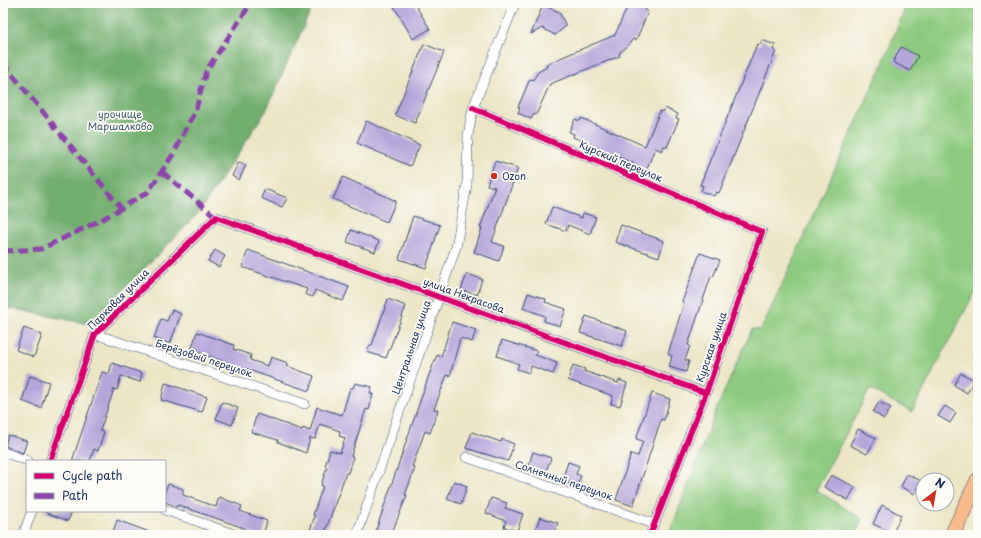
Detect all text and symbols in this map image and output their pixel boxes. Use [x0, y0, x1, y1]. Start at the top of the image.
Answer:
park label: урочище Маршалково [88, 106, 153, 133]
street label: Курский переулок [577, 136, 665, 186]
place label: Ozon [502, 168, 526, 183]
marker: Ozon [489, 171, 499, 181]
street label: Парковая улица [84, 264, 152, 333]
street label: улица Некрасова [421, 273, 508, 316]
street label: Центральная улица [387, 297, 434, 396]
street label: Курская улица [691, 309, 730, 384]
street label: Берёзовый переулок [154, 335, 255, 381]
street label: Солнечный переулок [513, 456, 615, 504]
legend [26, 460, 166, 512]
text: Cycle path [62, 466, 123, 484]
north arrow [915, 472, 955, 512]
text: N [932, 473, 949, 493]
text: Path [62, 486, 88, 504]

